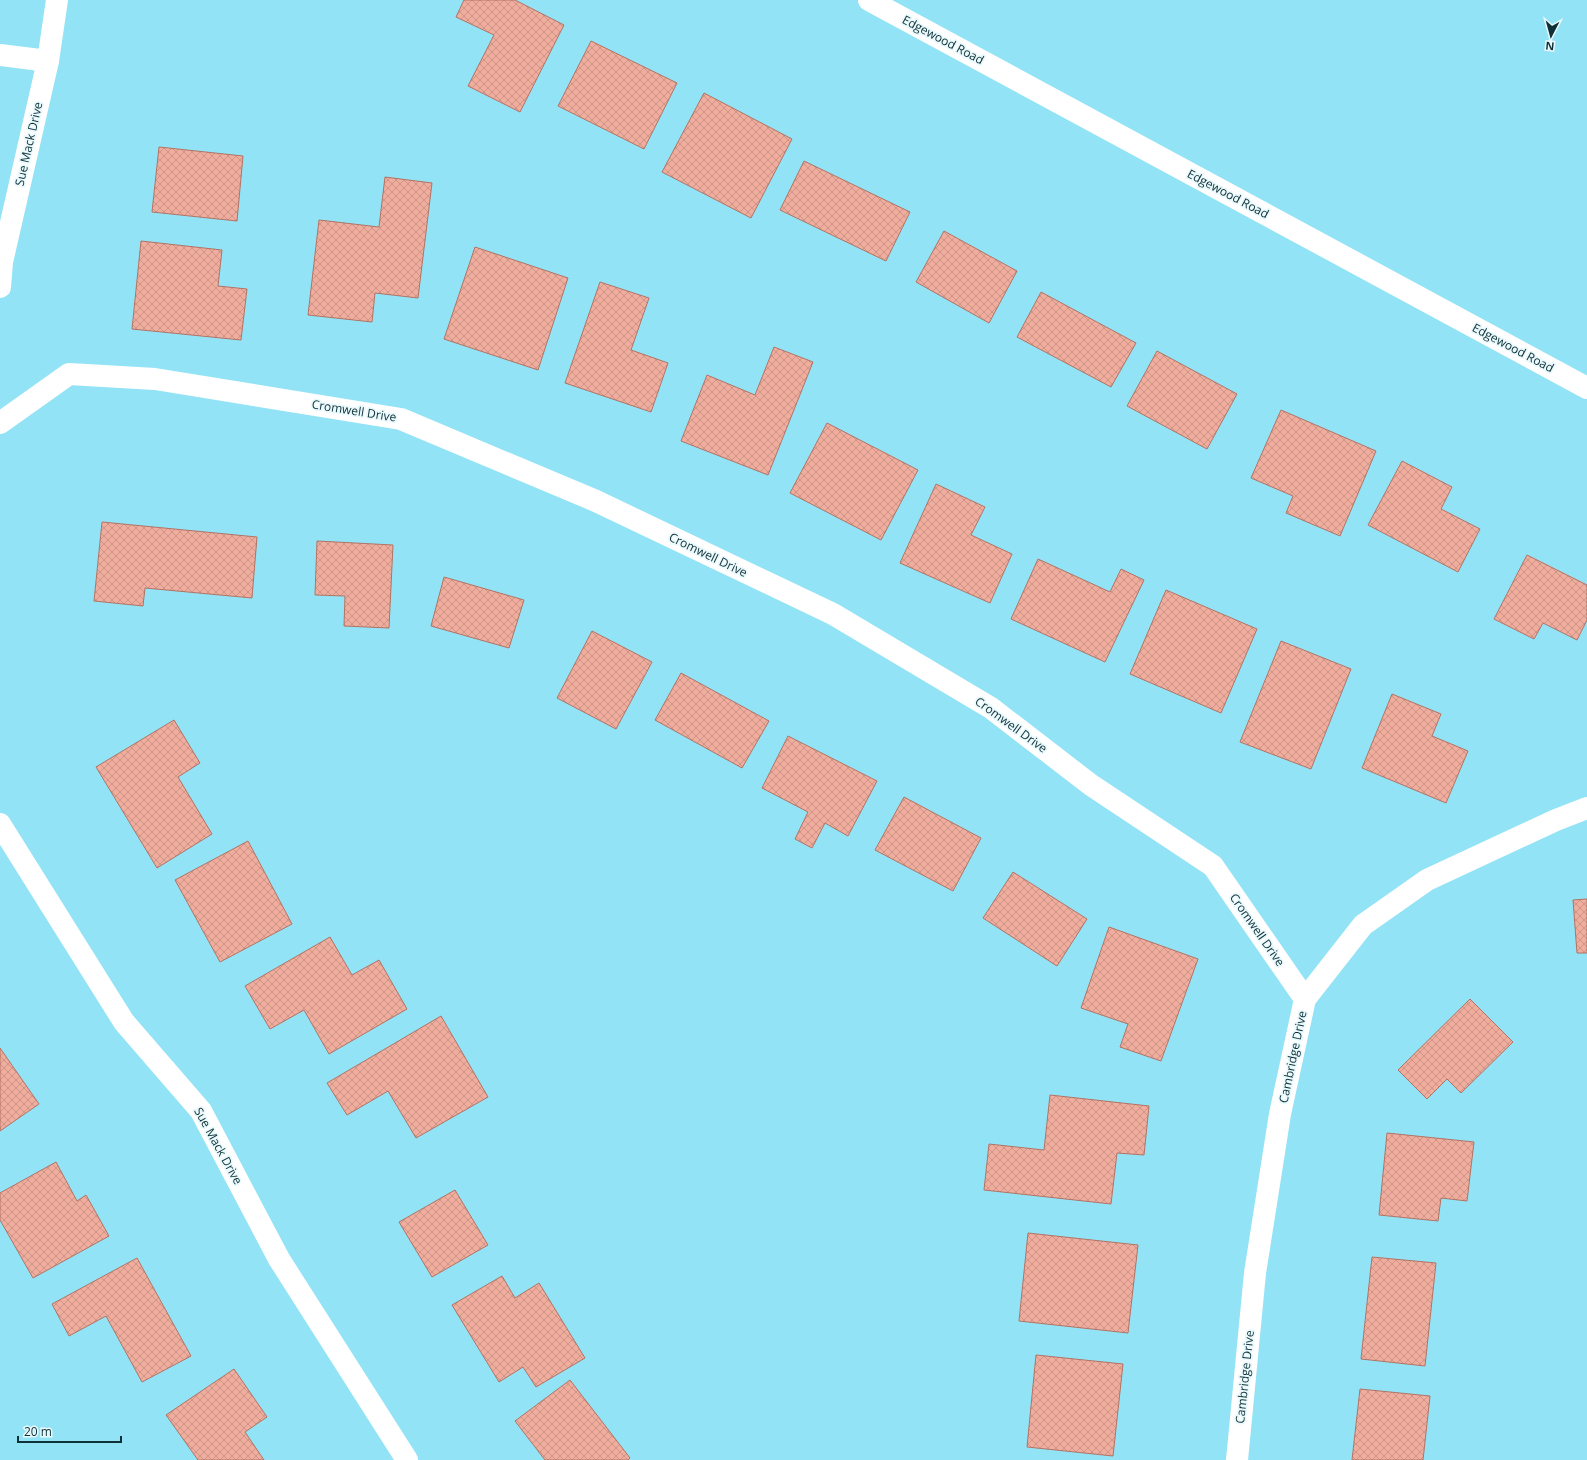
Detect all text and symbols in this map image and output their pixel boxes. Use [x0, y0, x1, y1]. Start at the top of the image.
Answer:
street label: Edgewood Road [899, 11, 987, 68]
north arrow [1531, 16, 1571, 56]
text: N [1545, 39, 1555, 54]
street label: Sue Mack Drive [11, 100, 47, 188]
street label: Edgewood Road [1184, 165, 1272, 222]
street label: Edgewood Road [1469, 319, 1557, 376]
street label: Cromwell Drive [311, 395, 398, 426]
street label: Cromwell Drive [666, 528, 751, 581]
street label: Cromwell Drive [972, 693, 1051, 757]
street label: Cromwell Drive [1226, 890, 1289, 970]
street label: Cambridge Drive [1274, 1009, 1311, 1104]
street label: Sue Mack Drive [190, 1104, 247, 1188]
street label: Cambridge Drive [1231, 1329, 1258, 1424]
scale bar [18, 1418, 121, 1444]
text: 20 m [24, 1423, 52, 1440]

